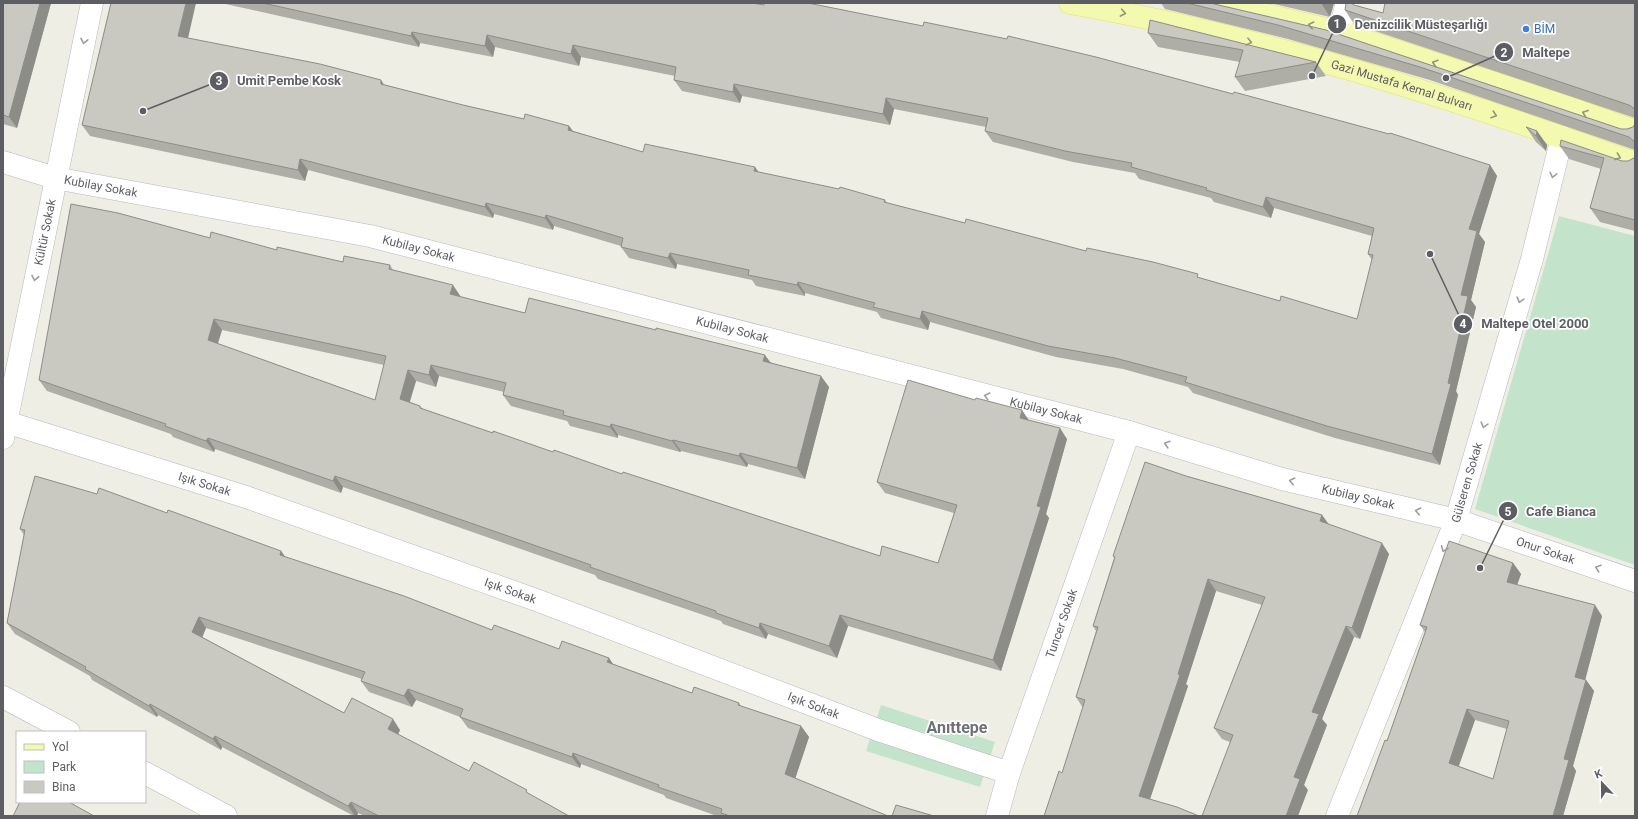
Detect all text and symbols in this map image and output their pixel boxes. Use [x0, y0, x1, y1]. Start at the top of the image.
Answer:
one-way arrow [1119, 8, 1126, 17]
callout: Denizcilik Müsteşarlığı [1327, 12, 1496, 37]
text: 1 [1334, 17, 1340, 31]
text: Denizcilik Müsteşarlığı [1354, 17, 1488, 32]
place label: BİM [1534, 21, 1555, 36]
one-way arrow [1308, 22, 1314, 30]
marker: BİM [1521, 24, 1531, 34]
one-way arrow [80, 38, 88, 44]
one-way arrow [1246, 38, 1252, 46]
callout: Maltepe [1494, 40, 1578, 65]
text: Maltepe [1522, 45, 1570, 60]
text: 2 [1501, 46, 1508, 60]
street label: Gazi Mustafa Kemal Bulvarı [1329, 57, 1474, 114]
one-way arrow [1432, 60, 1439, 68]
callout: Umit Pembe Kosk [209, 68, 349, 93]
text: Umit Pembe Kosk [237, 73, 342, 88]
text: 3 [216, 74, 223, 88]
one-way arrow [1582, 109, 1589, 118]
one-way arrow [1491, 110, 1498, 119]
one-way arrow [1614, 152, 1621, 160]
one-way arrow [1549, 171, 1558, 178]
street label: Kubilay Sokak [63, 173, 140, 200]
street label: Kültür Sokak [31, 197, 59, 267]
street label: Kubilay Sokak [381, 232, 457, 265]
one-way arrow [31, 275, 39, 281]
one-way arrow [1516, 297, 1525, 304]
callout: Maltepe Otel 2000 [1453, 311, 1597, 336]
street label: Kubilay Sokak [695, 314, 771, 346]
text: Maltepe Otel 2000 [1481, 316, 1589, 331]
text: 4 [1460, 317, 1467, 331]
one-way arrow [984, 392, 991, 400]
street label: Kubilay Sokak [1008, 395, 1085, 427]
one-way arrow [1480, 422, 1489, 429]
one-way arrow [1164, 440, 1171, 449]
street label: Gülseren Sokak [1449, 440, 1485, 524]
street label: Işık Sokak [177, 469, 233, 499]
one-way arrow [1288, 478, 1295, 486]
street label: Kubilay Sokak [1320, 482, 1397, 513]
callout: Cafe Bianca [1498, 499, 1604, 524]
text: Cafe Bianca [1526, 504, 1596, 519]
text: 5 [1505, 505, 1512, 519]
one-way arrow [1415, 508, 1421, 516]
street label: Onur Sokak [1514, 534, 1578, 567]
one-way arrow [1441, 546, 1449, 553]
one-way arrow [1595, 565, 1602, 573]
street label: Işık Sokak [483, 575, 539, 607]
street label: Tuncer Sokak [1043, 586, 1080, 660]
street label: Işık Sokak [786, 689, 842, 722]
district label: Anıttepe [927, 718, 988, 737]
legend [16, 731, 146, 803]
text: Yol [52, 740, 69, 754]
text: Park [52, 760, 77, 774]
north arrow [1582, 763, 1622, 803]
text: K [1593, 766, 1605, 782]
text: Bina [52, 780, 76, 794]

